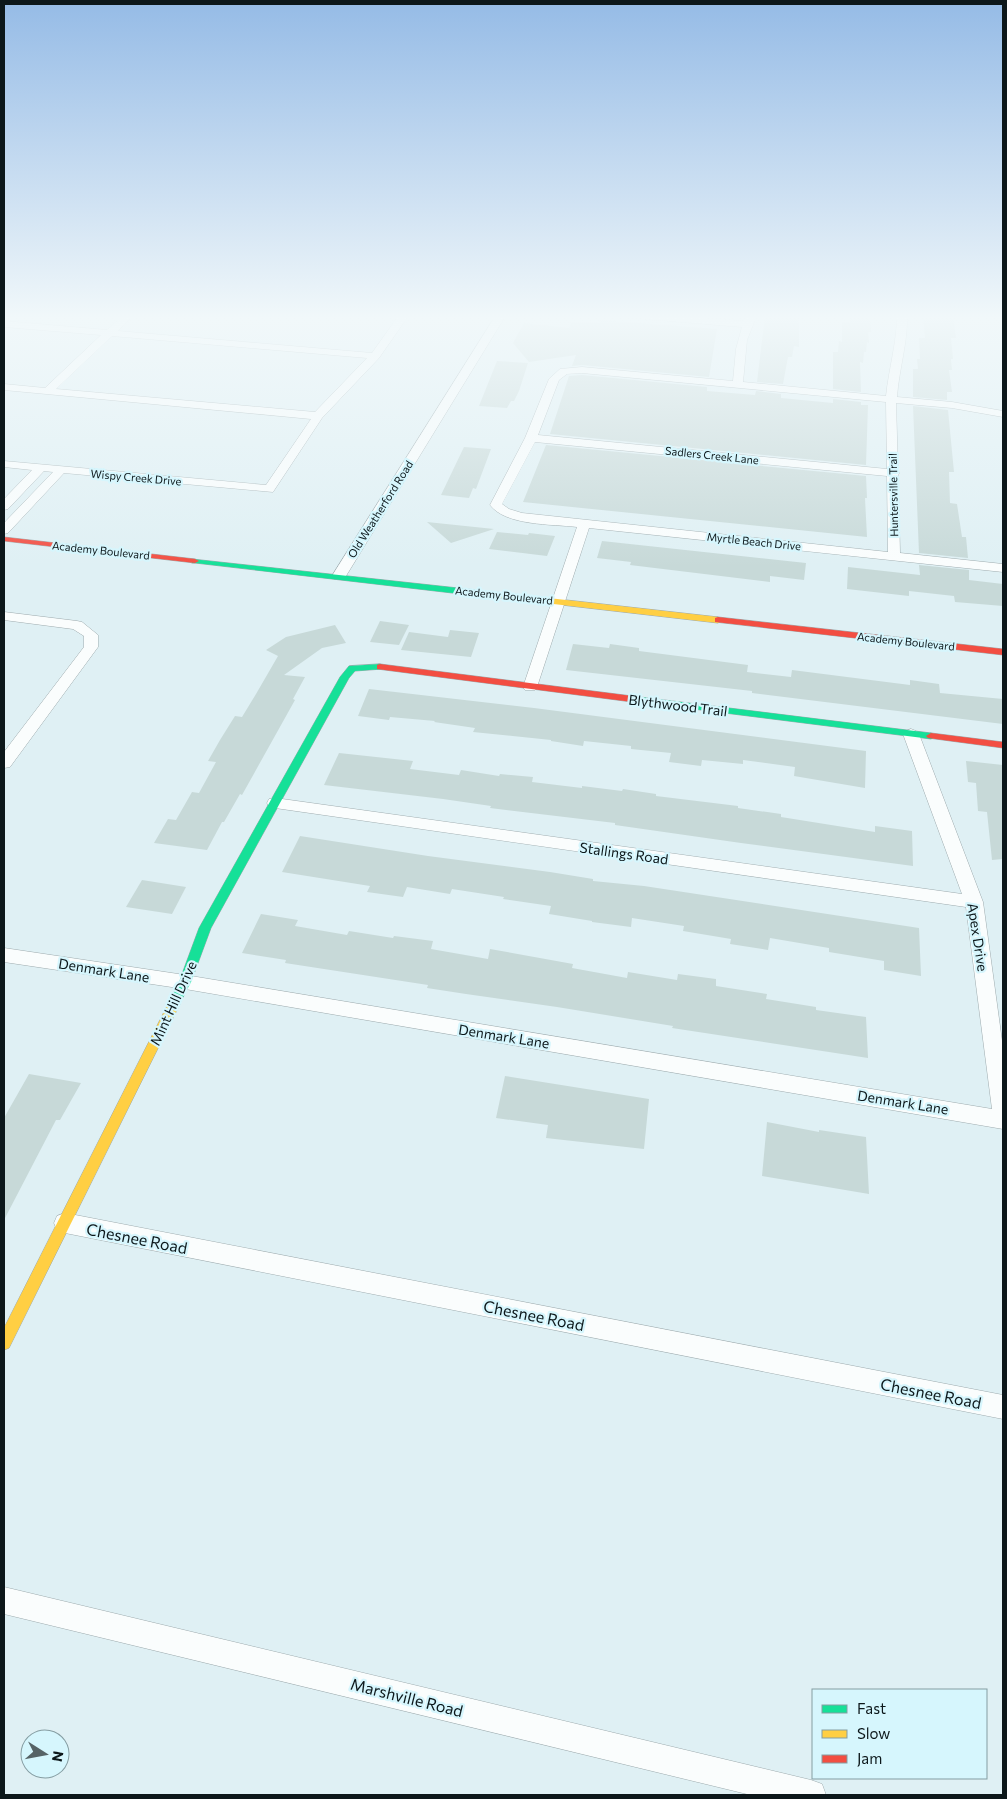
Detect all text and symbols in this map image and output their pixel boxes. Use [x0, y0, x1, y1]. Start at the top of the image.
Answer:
street label: Sadlers Creek Lane [665, 444, 760, 466]
street label: Huntersville Trail [886, 453, 900, 537]
street label: Old Weatherford Road [345, 458, 415, 560]
street label: Wispy Creek Drive [90, 467, 182, 487]
street label: Myrtle Beach Drive [706, 530, 802, 552]
street label: Academy Boulevard [52, 538, 150, 562]
street label: Academy Boulevard [455, 583, 553, 607]
street label: Academy Boulevard [857, 629, 955, 653]
street label: Blythwood Trail [628, 690, 728, 720]
street label: Stallings Road [579, 838, 669, 868]
street label: Apex Drive [964, 901, 992, 973]
street label: Denmark Lane [57, 954, 151, 986]
street label: Mint Hill Drive [146, 958, 200, 1048]
street label: Denmark Lane [457, 1020, 551, 1052]
street label: Denmark Lane [856, 1086, 950, 1118]
street label: Chesnee Road [85, 1219, 189, 1257]
street label: Chesnee Road [482, 1296, 586, 1334]
street label: Chesnee Road [879, 1374, 983, 1412]
street label: Marshville Road [349, 1674, 465, 1720]
legend [812, 1689, 987, 1779]
text: Fast [857, 1699, 886, 1717]
text: Slow [857, 1724, 890, 1742]
north arrow [20, 1729, 70, 1779]
text: Jam [857, 1749, 882, 1767]
text: N [49, 1750, 68, 1763]

